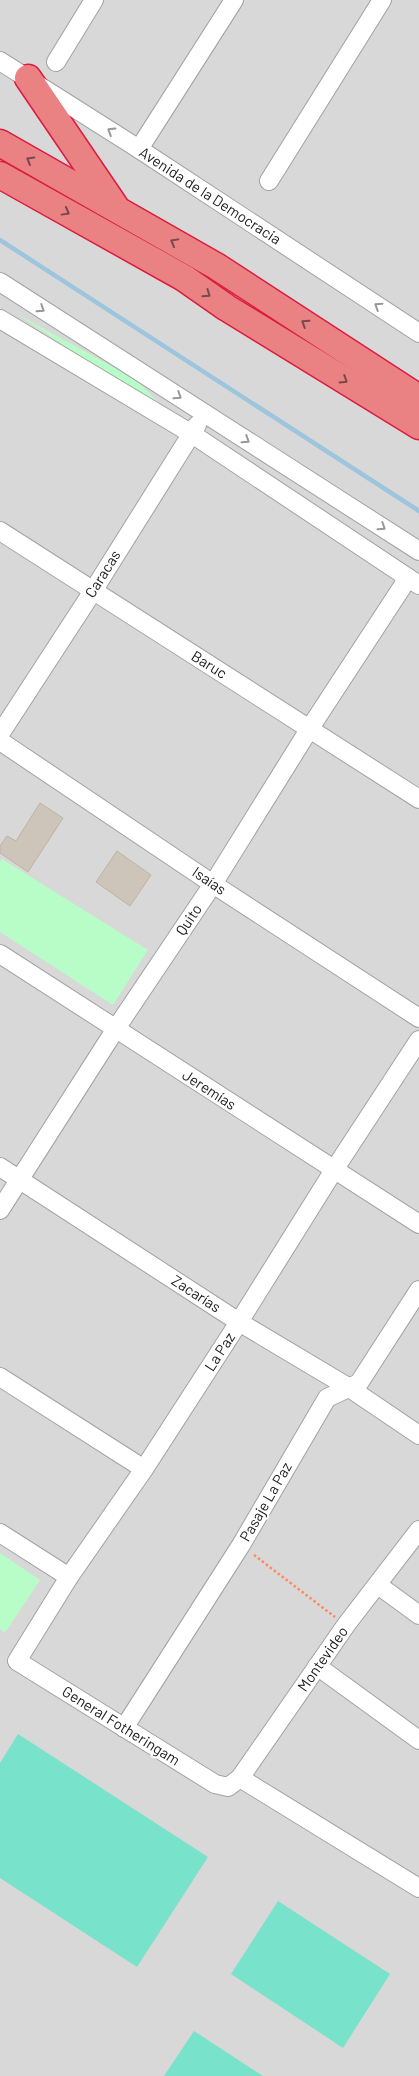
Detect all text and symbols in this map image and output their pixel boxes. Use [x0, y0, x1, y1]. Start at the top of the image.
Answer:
one-way arrow [107, 127, 116, 137]
street label: Avenida de la Democracia [136, 143, 285, 248]
one-way arrow [27, 156, 36, 166]
one-way arrow [61, 206, 70, 216]
one-way arrow [170, 238, 179, 248]
one-way arrow [201, 288, 211, 297]
one-way arrow [35, 302, 44, 312]
one-way arrow [375, 303, 384, 312]
one-way arrow [301, 320, 310, 330]
one-way arrow [339, 374, 348, 384]
one-way arrow [172, 390, 181, 400]
one-way arrow [240, 433, 249, 443]
one-way arrow [377, 521, 386, 531]
street label: Caracas [81, 546, 124, 600]
street label: Baruc [189, 646, 231, 682]
street label: Isaías [189, 862, 230, 898]
street label: Quito [171, 900, 205, 939]
street label: Jeremías [179, 1065, 240, 1113]
street label: Zacarías [169, 1271, 224, 1316]
street label: La Paz [200, 1329, 238, 1374]
street label: Pasaje La Paz [235, 1458, 295, 1544]
street label: Montevideo [293, 1622, 351, 1694]
street label: General Fotheringam [59, 1682, 184, 1769]

